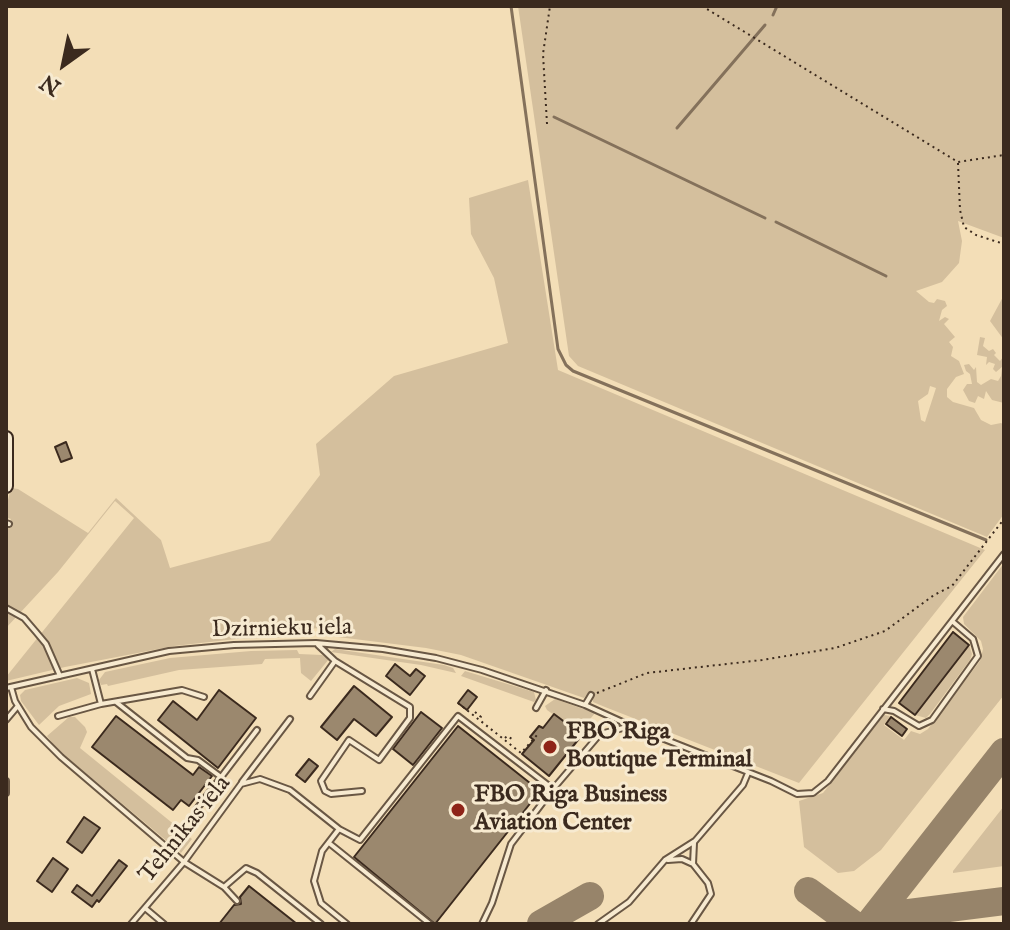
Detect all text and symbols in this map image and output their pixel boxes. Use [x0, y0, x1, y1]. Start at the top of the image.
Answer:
north arrow [24, 24, 104, 104]
text: N [35, 67, 67, 101]
street label: Dzirnieku iela [211, 614, 353, 646]
place label: FBO Riga Boutique Terminal [566, 719, 752, 775]
marker: FBO Riga Boutique Terminal [541, 738, 559, 756]
street label: Tehnikas iela [134, 771, 238, 889]
place label: FBO Riga Business Aviation Center [474, 782, 667, 838]
marker: FBO Riga Business Aviation Center [449, 801, 467, 819]

